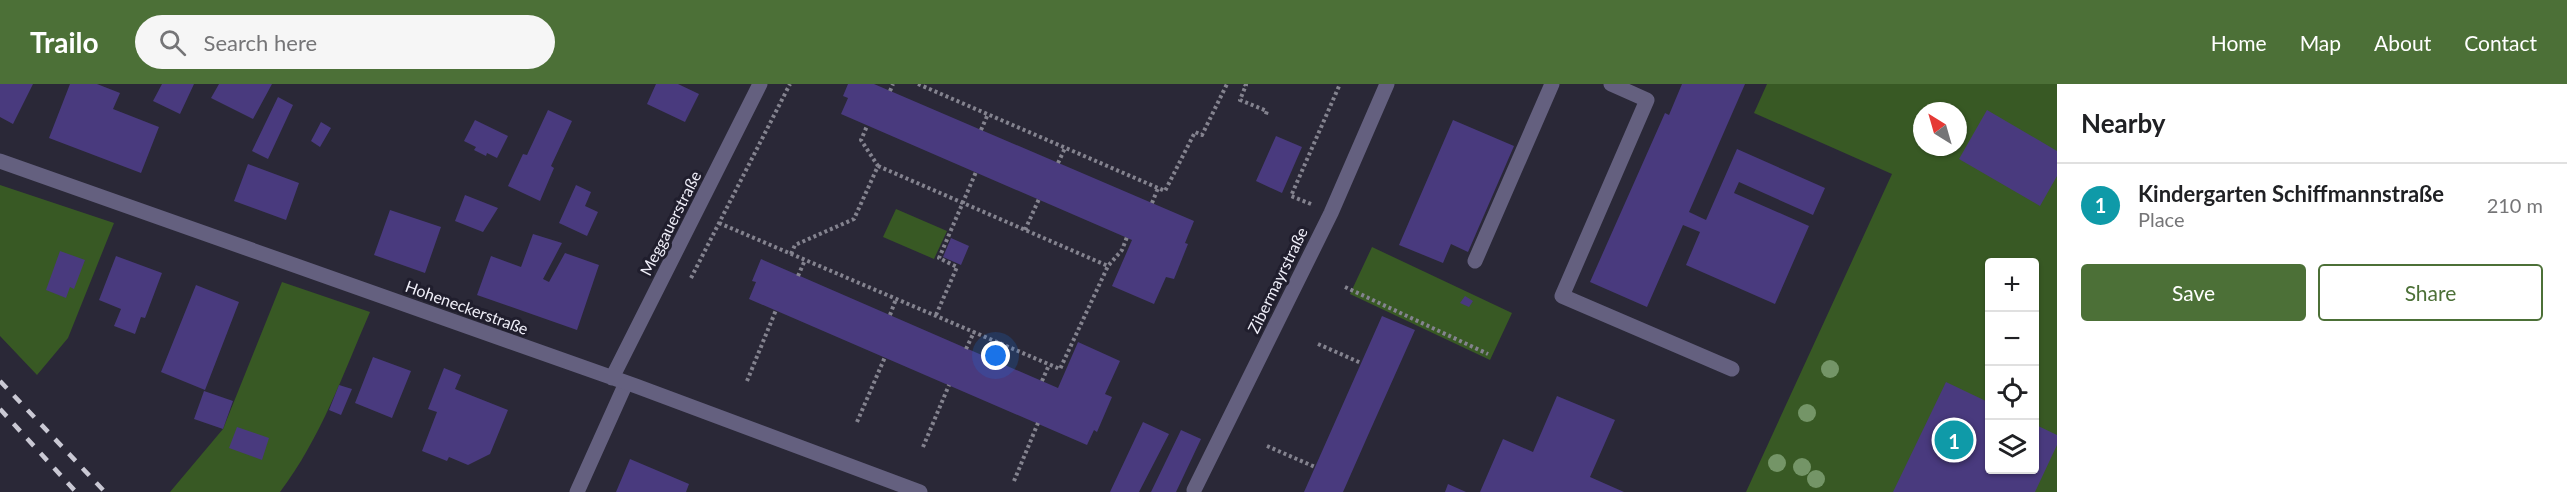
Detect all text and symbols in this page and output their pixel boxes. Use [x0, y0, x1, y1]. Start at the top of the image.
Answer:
search box [135, 15, 555, 69]
text: Trailo [30, 25, 99, 59]
icon: search [156, 26, 189, 59]
text: Search here [204, 29, 317, 56]
text: Home [2211, 30, 2267, 55]
text: Map [2300, 30, 2341, 55]
text: About [2374, 30, 2431, 55]
text: Contact [2464, 30, 2537, 55]
north arrow [1913, 102, 1967, 156]
text: Nearby [2081, 107, 2166, 139]
street label: Meggauerstraße [635, 168, 705, 278]
text: Kindergarten Schiffmannstraße [2138, 180, 2444, 207]
text: 1 [2095, 193, 2106, 217]
text: 210 m [2487, 193, 2543, 217]
text: Place [2138, 207, 2185, 231]
street label: Zibermayrstraße [1243, 224, 1311, 336]
map controls [1985, 258, 2039, 474]
button: + [1985, 258, 2039, 312]
button: Save [2081, 264, 2306, 321]
button: Share [2318, 264, 2543, 321]
street label: Hoheneckerstraße [403, 276, 531, 338]
button: − [1985, 312, 2039, 366]
your location [981, 341, 1010, 370]
button: locate [1985, 366, 2039, 420]
pin: 1 [1934, 418, 1974, 462]
button: layers [1985, 420, 2039, 474]

